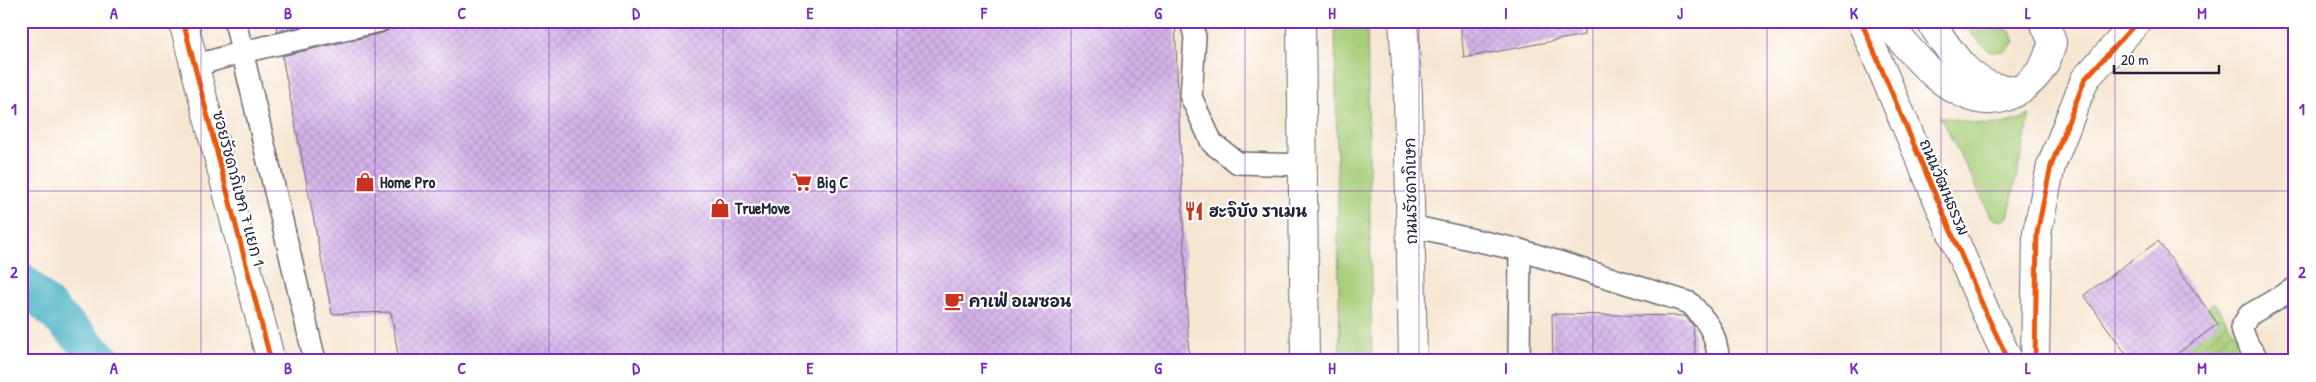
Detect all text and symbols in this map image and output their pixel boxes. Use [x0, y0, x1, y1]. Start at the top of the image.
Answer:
text: A [110, 2, 118, 24]
text: B [284, 2, 292, 24]
text: C [458, 2, 467, 24]
text: D [632, 2, 640, 24]
text: E [806, 2, 814, 24]
text: F [980, 2, 988, 24]
text: G [1154, 2, 1162, 24]
text: H [1328, 2, 1336, 24]
text: I [1504, 2, 1508, 24]
text: J [1677, 2, 1683, 24]
text: K [1850, 2, 1859, 24]
text: L [2025, 2, 2031, 24]
text: M [2197, 2, 2207, 24]
scale bar [2114, 42, 2218, 74]
text: 20 m [2121, 49, 2148, 70]
text: 1 [11, 98, 17, 120]
text: 1 [2299, 98, 2305, 120]
street label: ซอยรัชดาภิเษก 7 แยก 1 [208, 108, 270, 268]
street label: ถนนวัฒนธรรม [1915, 135, 1975, 239]
street label: ถนนรัชดาภิเษก [1398, 137, 1422, 245]
shop icon: Home Pro [354, 171, 376, 193]
place label: Home Pro [380, 171, 436, 193]
supermarket icon: Big C [791, 171, 813, 193]
place label: Big C [817, 171, 848, 194]
shop icon: TrueMove [709, 197, 731, 219]
place label: TrueMove [734, 197, 791, 219]
restaurant icon: ฮะจิบัง ราเมน [1183, 200, 1205, 222]
place label: ฮะจิบัง ราเมน [1209, 200, 1308, 222]
text: 2 [10, 261, 18, 283]
text: 2 [2298, 261, 2306, 283]
cafe icon: คาเฟ่ อเมซอน [943, 290, 965, 312]
place label: คาเฟ่ อเมซอน [969, 290, 1072, 312]
text: A [110, 357, 118, 379]
text: B [284, 357, 292, 379]
text: C [458, 357, 467, 379]
text: D [632, 357, 640, 379]
text: E [806, 357, 814, 379]
text: F [980, 357, 988, 379]
text: G [1154, 357, 1162, 379]
text: H [1328, 357, 1336, 379]
text: I [1504, 357, 1508, 379]
text: J [1677, 357, 1683, 379]
text: K [1850, 357, 1859, 379]
text: L [2025, 357, 2031, 379]
text: M [2197, 357, 2207, 379]

